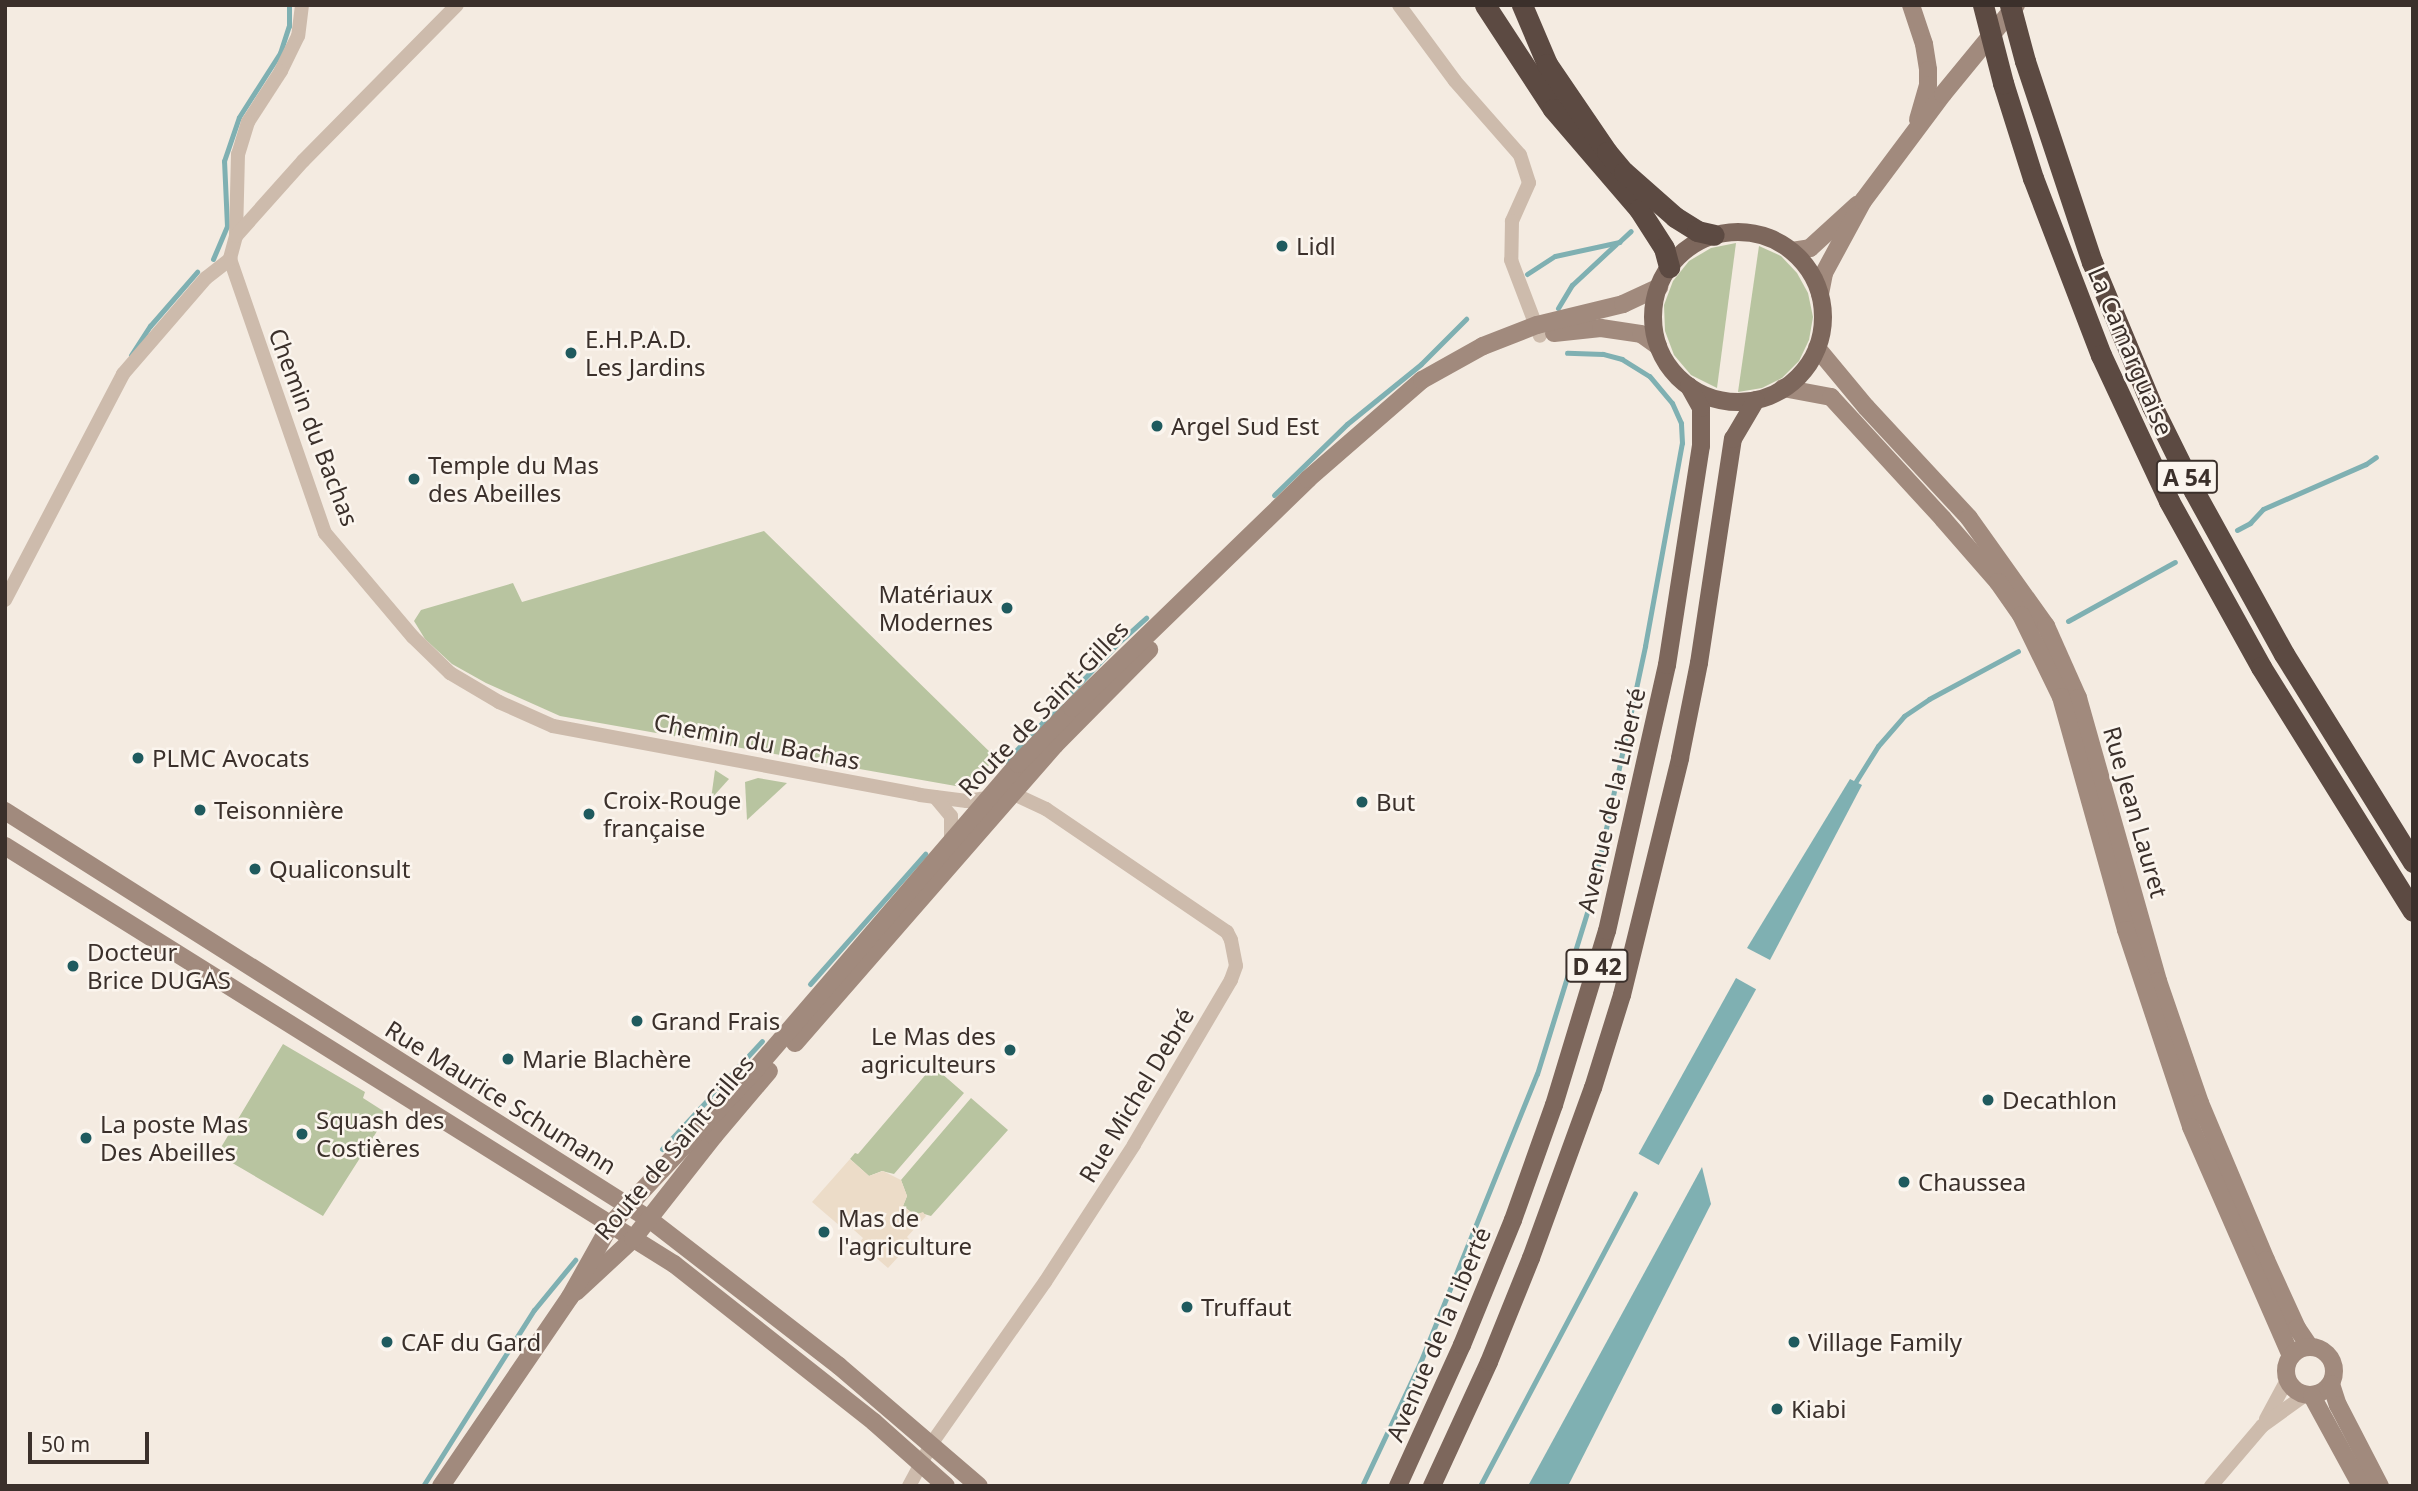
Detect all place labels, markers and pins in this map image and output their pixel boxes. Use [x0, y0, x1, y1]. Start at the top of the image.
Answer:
place label: Lidl [1296, 232, 1336, 260]
marker: Lidl [1274, 238, 1290, 254]
place label: E.H.P.A.D. Les Jardins [585, 325, 706, 381]
marker: E.H.P.A.D. Les Jardins [563, 345, 579, 361]
place label: Argel Sud Est [1171, 412, 1319, 440]
marker: Argel Sud Est [1149, 418, 1165, 434]
place label: Temple du Mas des Abeilles [428, 451, 599, 507]
marker: Temple du Mas des Abeilles [406, 471, 422, 487]
place label: Matériaux Modernes [878, 580, 993, 636]
marker: Matériaux Modernes [999, 600, 1015, 616]
place label: PLMC Avocats [152, 744, 309, 772]
marker: PLMC Avocats [130, 750, 146, 766]
place label: Croix-Rouge française [603, 786, 741, 842]
place label: But [1376, 788, 1415, 816]
marker: But [1354, 794, 1370, 810]
place label: Teisonnière [214, 796, 344, 824]
marker: Teisonnière [192, 802, 208, 818]
marker: Croix-Rouge française [581, 806, 597, 822]
place label: Qualiconsult [269, 855, 410, 883]
marker: Qualiconsult [247, 861, 263, 877]
place label: Docteur Brice DUGAS [87, 938, 231, 994]
marker: Docteur Brice DUGAS [65, 958, 81, 974]
place label: Grand Frais [651, 1007, 780, 1035]
marker: Grand Frais [629, 1013, 645, 1029]
place label: Le Mas des agriculteurs [861, 1022, 996, 1078]
marker: Le Mas des agriculteurs [1002, 1042, 1018, 1058]
place label: Marie Blachère [522, 1045, 691, 1073]
marker: Marie Blachère [500, 1051, 516, 1067]
place label: Decathlon [2002, 1086, 2117, 1114]
marker: Decathlon [1980, 1092, 1996, 1108]
place label: Squash des Costières [316, 1106, 445, 1162]
place label: La poste Mas Des Abeilles [100, 1110, 248, 1166]
marker: Squash des Costières [294, 1126, 310, 1142]
marker: La poste Mas Des Abeilles [78, 1130, 94, 1146]
place label: Chaussea [1918, 1168, 2026, 1196]
marker: Chaussea [1896, 1174, 1912, 1190]
place label: Mas de l'agriculture [838, 1204, 972, 1260]
marker: Mas de l'agriculture [816, 1224, 832, 1240]
place label: Truffaut [1201, 1293, 1291, 1321]
marker: Truffaut [1179, 1299, 1195, 1315]
place label: CAF du Gard [401, 1328, 541, 1356]
place label: Village Family [1808, 1328, 1962, 1356]
marker: CAF du Gard [379, 1334, 395, 1350]
marker: Village Family [1786, 1334, 1802, 1350]
place label: Kiabi [1791, 1395, 1846, 1423]
marker: Kiabi [1769, 1401, 1785, 1417]

